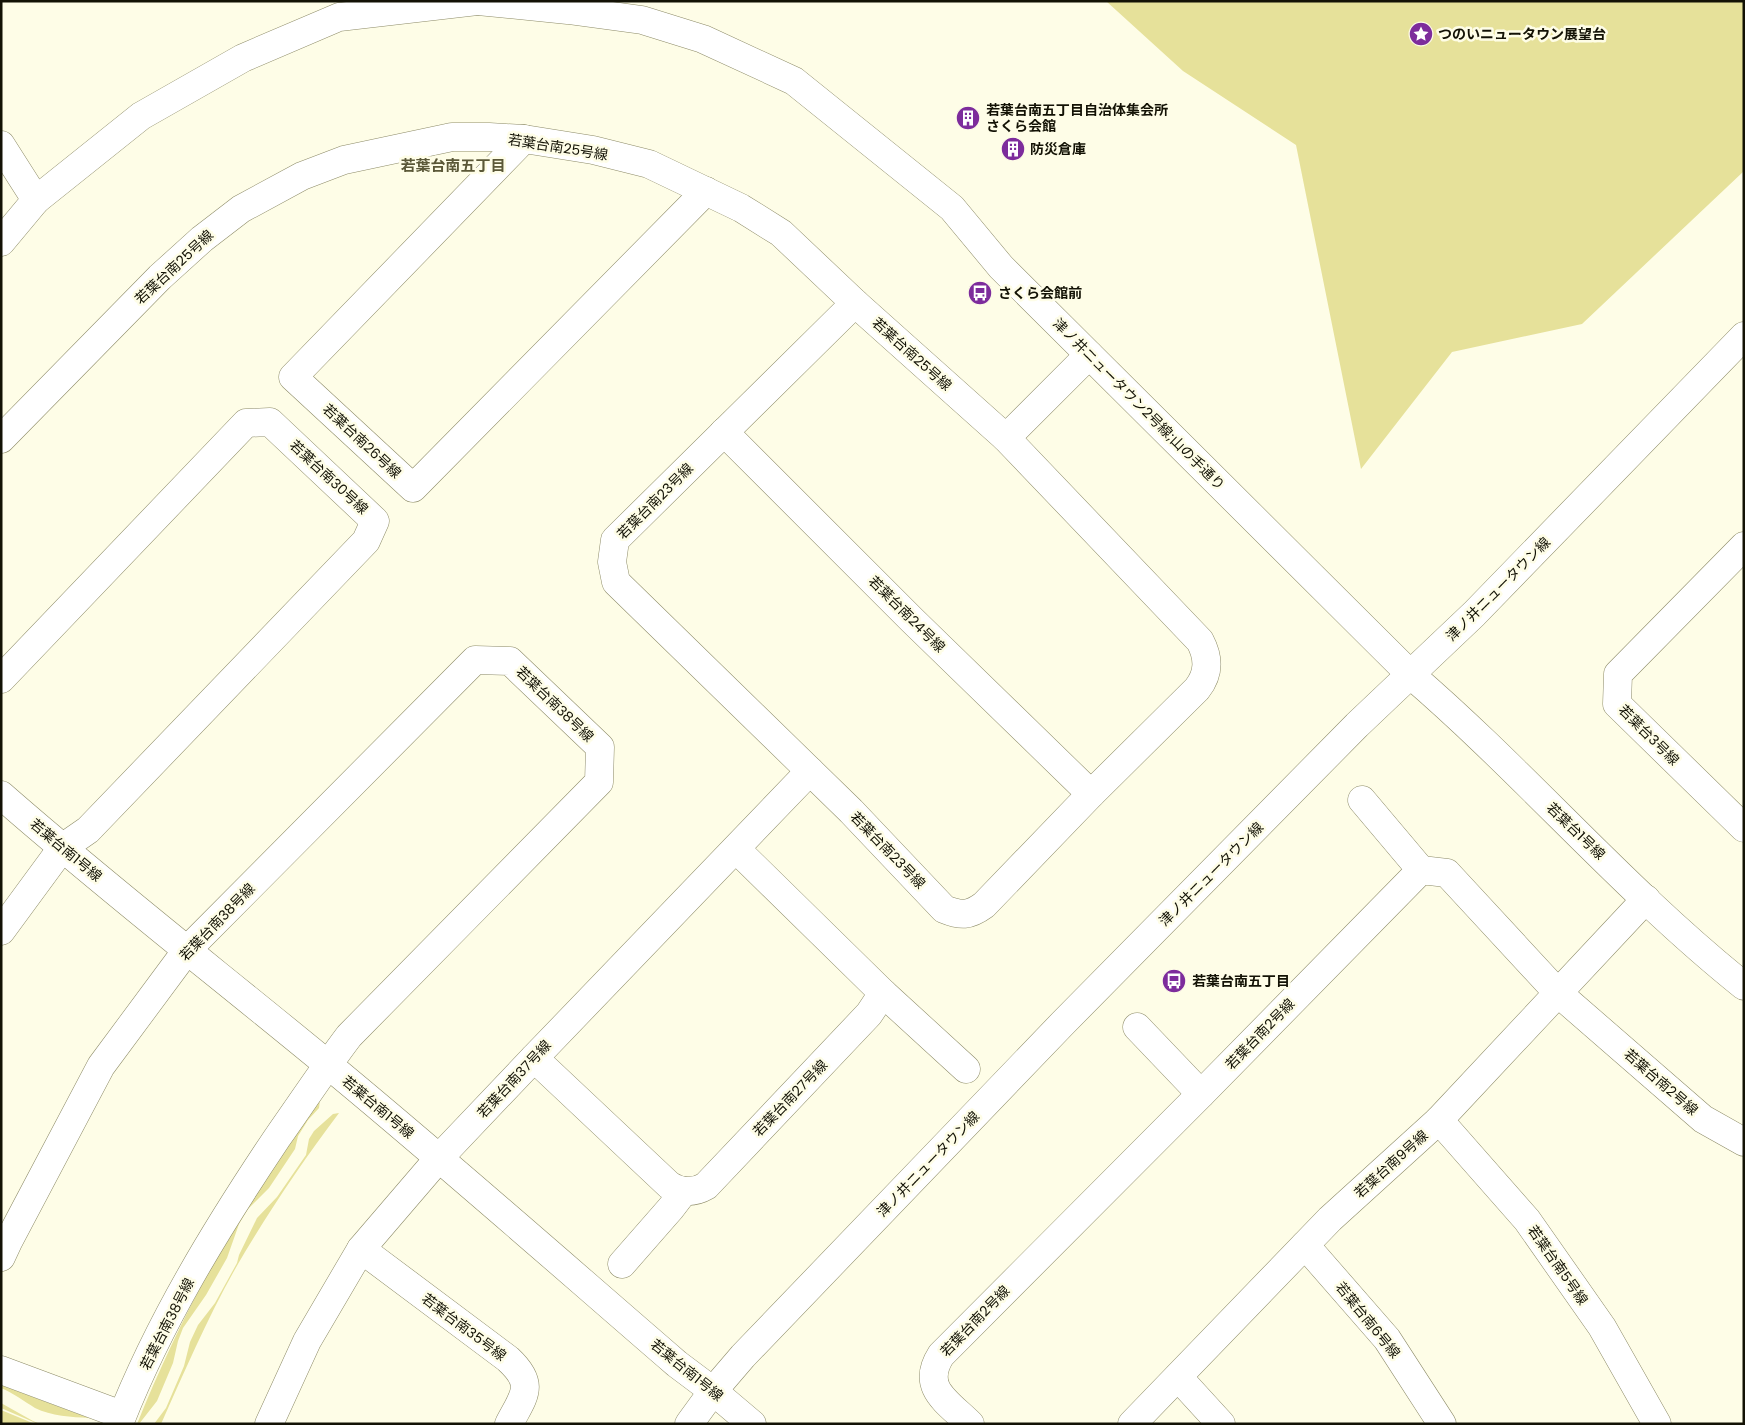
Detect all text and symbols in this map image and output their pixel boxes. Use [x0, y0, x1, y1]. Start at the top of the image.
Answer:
place icon: つのいニュータウン展望台 [1408, 21, 1434, 47]
place label: つのいニュータウン展望台 [1438, 24, 1606, 44]
place label: 若葉台南五丁目自治体集会所 さくら会館 [986, 100, 1168, 136]
building icon: 若葉台南五丁目自治体集会所 さくら会館 [955, 105, 981, 131]
street label: 若葉台南25号線 [507, 129, 609, 165]
building icon: 防災倉庫 [1000, 136, 1026, 162]
place label: 防災倉庫 [1030, 139, 1086, 159]
district label: 若葉台南五丁目 [400, 155, 506, 176]
street label: 若葉台南25号線 [130, 225, 218, 309]
bus stop icon: さくら会館前 [967, 280, 993, 306]
place label: さくら会館前 [998, 283, 1082, 303]
street label: 若葉台南25号線 [868, 313, 956, 395]
street label: 津ノ井ニュータウン2号線;山の手通り [1049, 314, 1229, 494]
street label: 若葉台南26号線 [318, 399, 406, 483]
street label: 若葉台南30号線 [285, 435, 373, 519]
street label: 若葉台南23号線 [612, 458, 698, 544]
street label: 津ノ井ニュータウン線 [1441, 532, 1555, 646]
street label: 若葉台南24号線 [864, 571, 950, 657]
street label: 若葉台南38号線 [512, 662, 598, 746]
street label: 若葉台3号線 [1614, 700, 1684, 770]
street label: 若葉台1号線 [1542, 798, 1610, 864]
street label: 若葉台南23号線 [846, 807, 930, 893]
street label: 若葉台南1号線 [26, 814, 106, 886]
street label: 津ノ井ニュータウン線 [1154, 817, 1268, 931]
street label: 若葉台南38号線 [175, 879, 259, 965]
bus stop icon: 若葉台南五丁目 [1161, 968, 1187, 994]
place label: 若葉台南五丁目 [1192, 971, 1290, 991]
street label: 若葉台南2号線 [1221, 994, 1299, 1074]
street label: 若葉台南37号線 [473, 1036, 555, 1122]
street label: 若葉台南2号線 [1620, 1044, 1702, 1120]
street label: 若葉台南27号線 [748, 1055, 832, 1141]
street label: 若葉台南1号線 [338, 1071, 418, 1143]
street label: 津ノ井ニュータウン線 [872, 1107, 984, 1221]
street label: 若葉台南9号線 [1350, 1126, 1432, 1202]
street label: 若葉台南5号線 [1523, 1221, 1593, 1309]
street label: 若葉台南38号線 [135, 1274, 199, 1374]
street label: 若葉台南6号線 [1331, 1278, 1405, 1362]
street label: 若葉台南2号線 [936, 1281, 1014, 1361]
street label: 若葉台南35号線 [418, 1289, 510, 1365]
street label: 若葉台南1号線 [646, 1334, 728, 1406]

